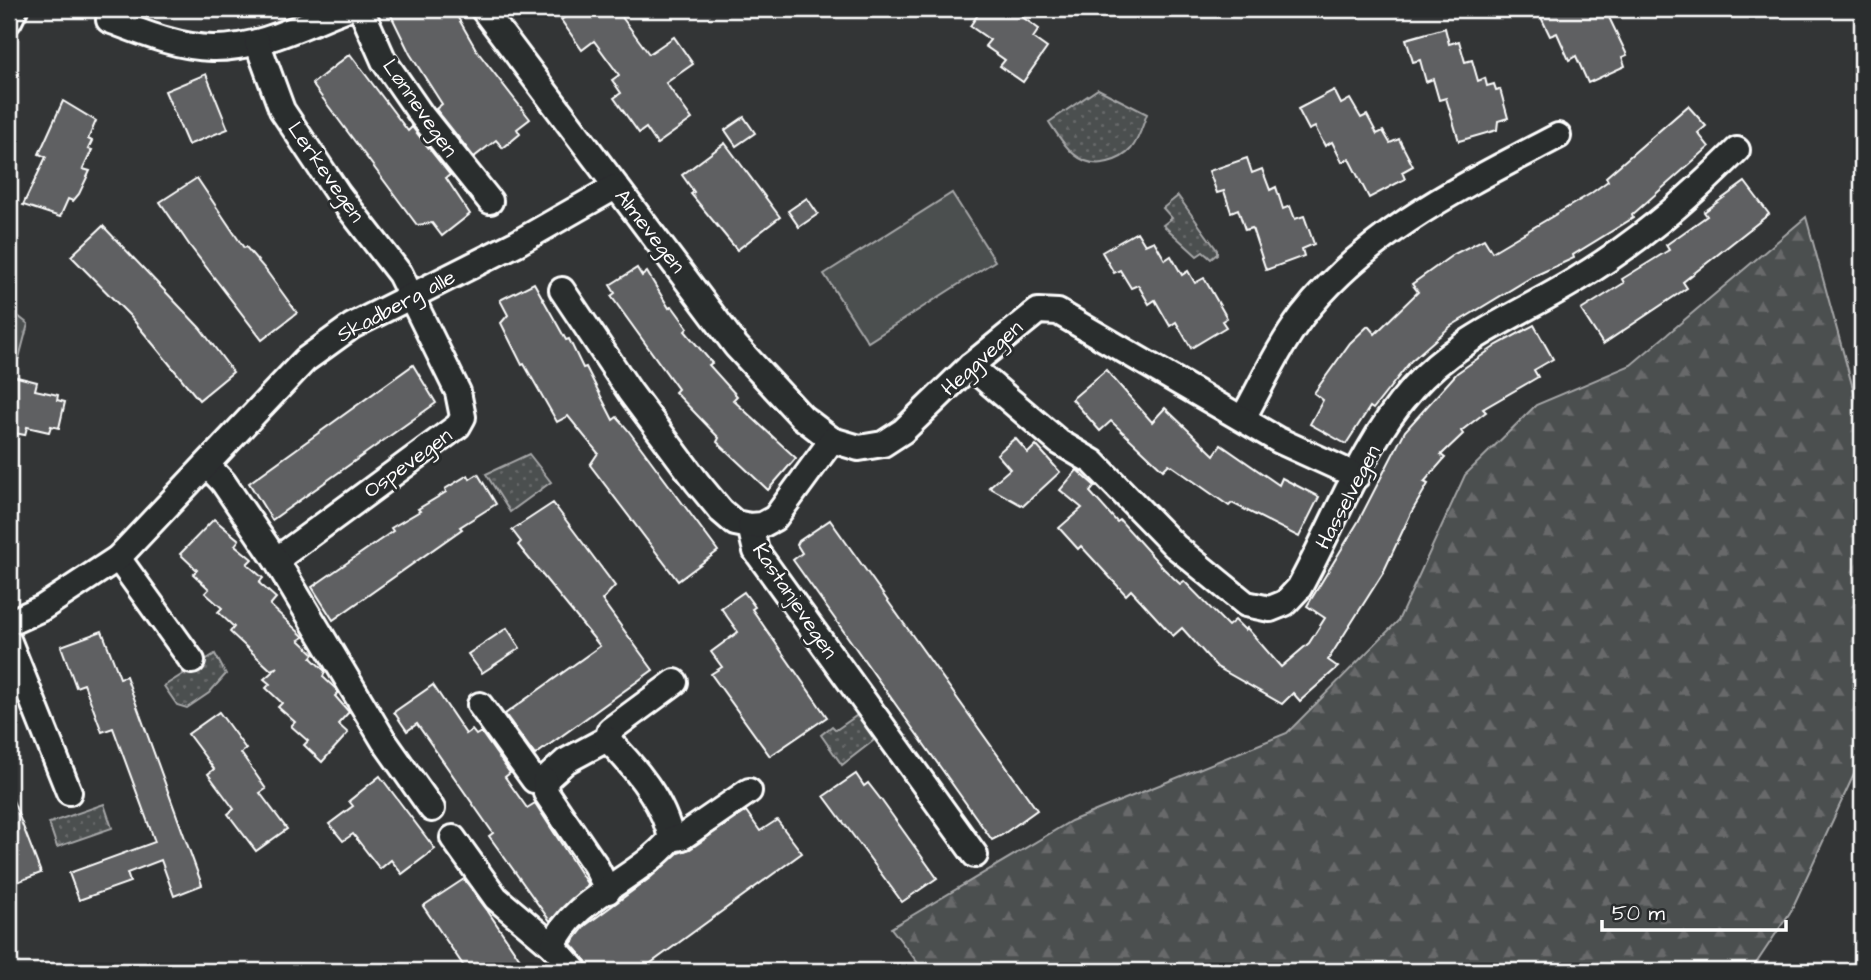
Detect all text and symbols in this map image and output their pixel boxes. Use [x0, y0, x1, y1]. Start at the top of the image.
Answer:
street label: Lønnevegen [374, 53, 464, 164]
street label: Lerkevegen [279, 116, 371, 229]
street label: Almevegen [606, 183, 692, 280]
street label: Skadberg alle [332, 263, 461, 351]
street label: Heggvegen [935, 314, 1030, 404]
street label: Ospevegen [358, 421, 459, 507]
street label: Hasselvegen [1308, 440, 1389, 555]
street label: Kastanjevegen [744, 537, 844, 666]
scale bar [1602, 889, 1785, 933]
text: 50 m [1612, 899, 1666, 928]

